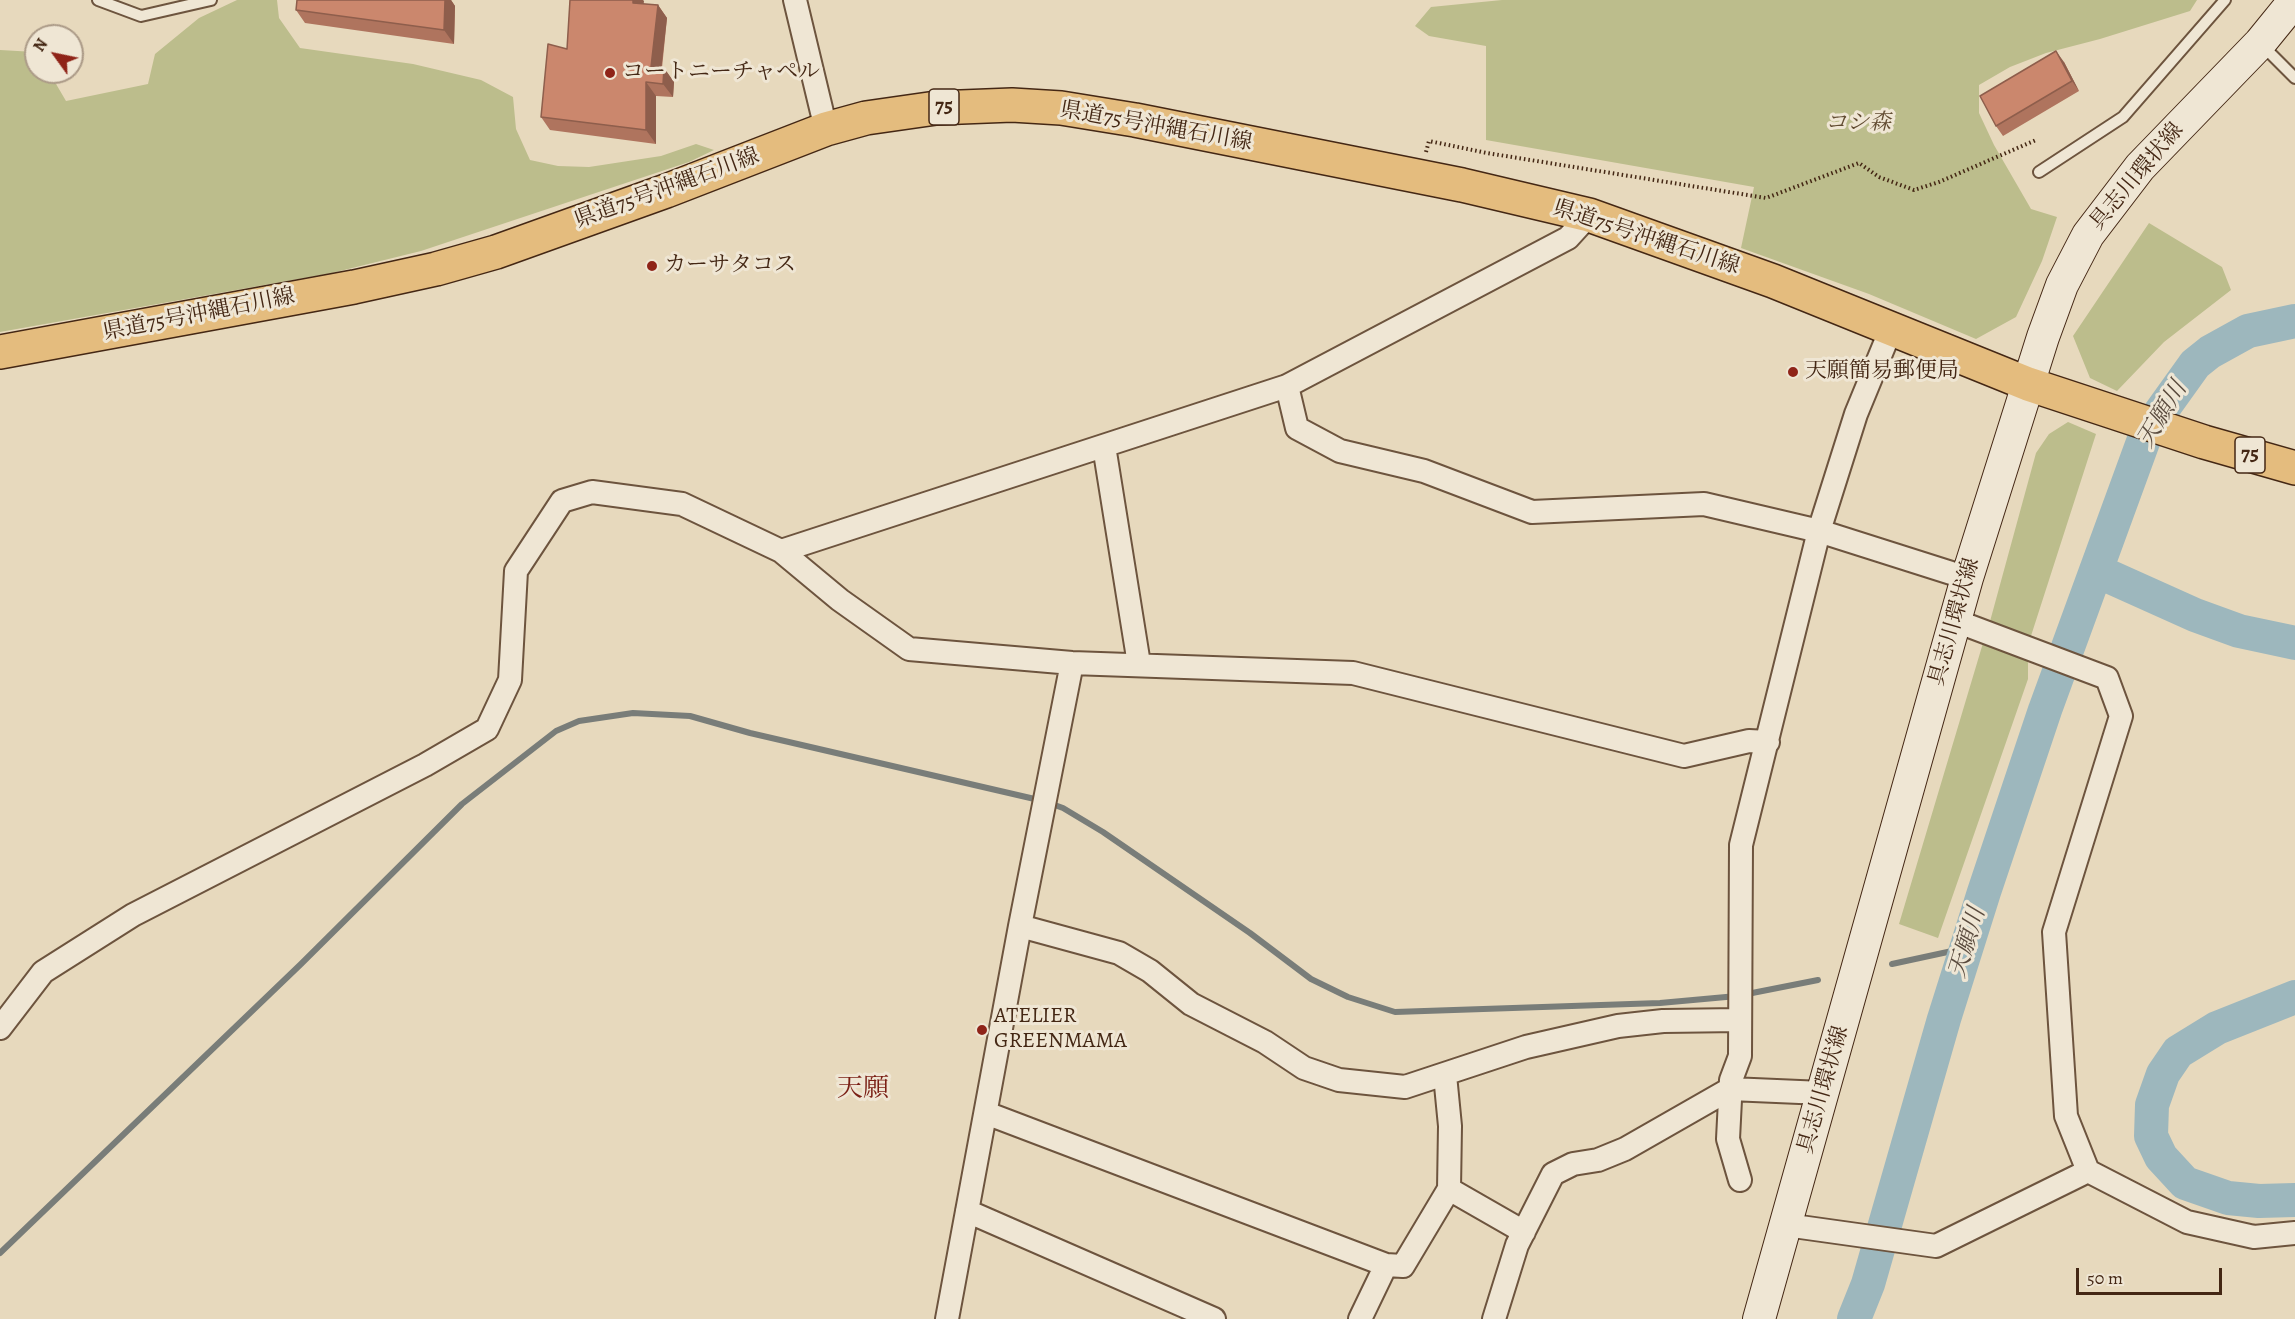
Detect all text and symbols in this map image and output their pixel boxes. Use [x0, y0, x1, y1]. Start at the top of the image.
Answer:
north arrow [24, 24, 84, 84]
text: N [28, 34, 53, 56]
place label: コートニーチャペル [622, 60, 820, 86]
marker: コートニーチャペル [603, 66, 617, 80]
road number: 75 [929, 89, 959, 125]
street label: 県道75号沖縄石川線 [1058, 97, 1254, 157]
park label: コシ森 [1825, 111, 1891, 137]
street label: 具志川環状線 [2084, 118, 2190, 236]
street label: 県道75号沖縄石川線 [571, 143, 763, 235]
street label: 県道75号沖縄石川線 [1549, 195, 1743, 281]
place label: カーサタコス [664, 253, 796, 279]
marker: カーサタコス [645, 259, 659, 273]
street label: 県道75号沖縄石川線 [101, 283, 297, 347]
place label: 天願簡易郵便局 [1805, 359, 1959, 385]
marker: 天願簡易郵便局 [1786, 365, 1800, 379]
water label: 天願川 [2132, 377, 2194, 453]
road number: 75 [2235, 437, 2265, 473]
street label: 具志川環状線 [1924, 555, 1986, 689]
water label: 天願川 [1944, 904, 1992, 982]
place label: ATELIER GREENMAMA [994, 1004, 1127, 1056]
marker: ATELIER GREENMAMA [975, 1023, 989, 1037]
street label: 具志川環状線 [1793, 1023, 1855, 1157]
district label: 天願 [837, 1074, 889, 1106]
scale bar [2079, 1256, 2224, 1294]
text: 50 m [2087, 1266, 2123, 1290]

